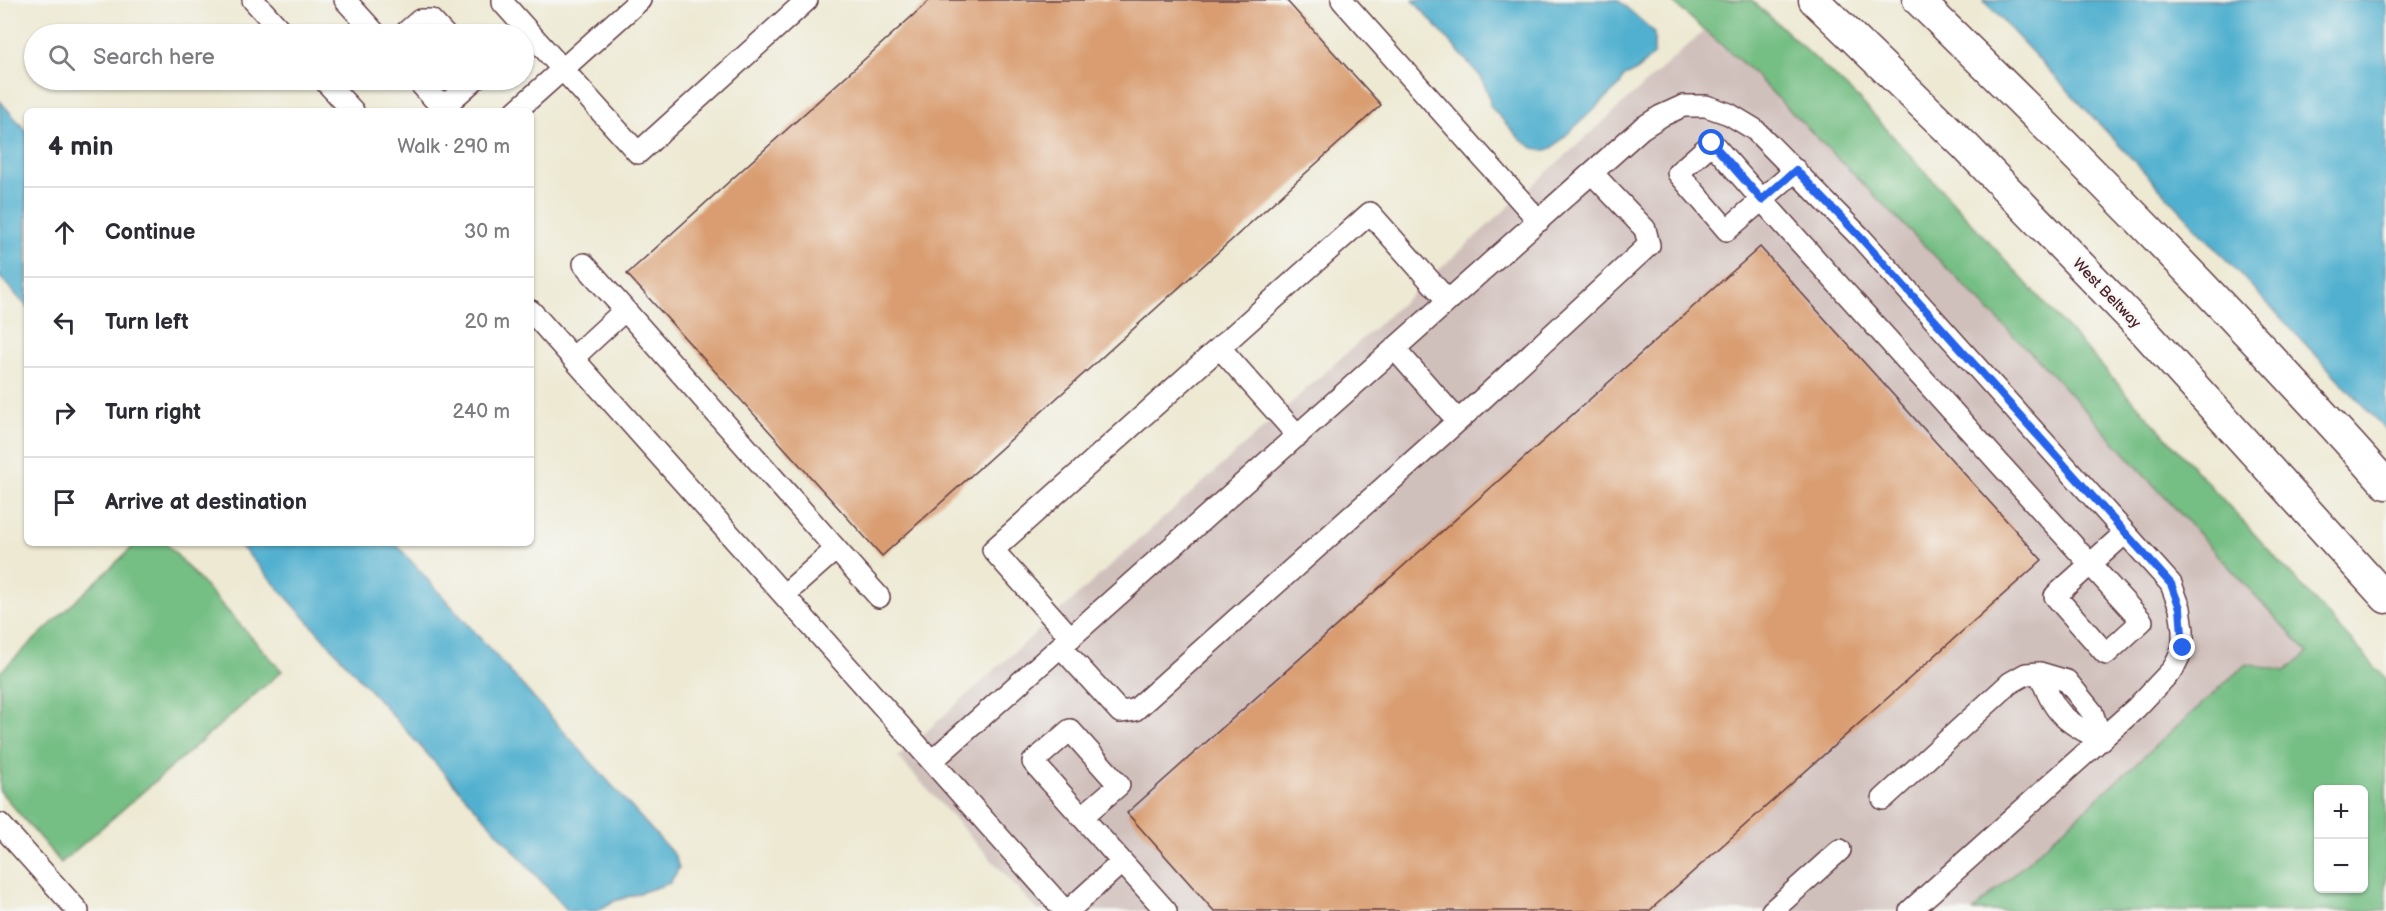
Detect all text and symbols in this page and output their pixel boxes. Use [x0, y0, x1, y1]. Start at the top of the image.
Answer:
search box [24, 24, 534, 90]
icon: search [45, 41, 78, 74]
text: Search here [93, 44, 215, 71]
route start [1698, 129, 1724, 155]
text: 4 min [48, 132, 113, 163]
text: Walk · 290 m [397, 135, 510, 159]
icon: ahead [48, 216, 81, 249]
text: Continue [105, 219, 195, 246]
text: 30 m [464, 220, 510, 244]
street label: West Beltway [2068, 254, 2145, 333]
icon: left [48, 306, 81, 339]
text: Turn left [105, 309, 189, 336]
text: 20 m [465, 310, 510, 334]
icon: right [48, 396, 81, 429]
text: Turn right [105, 399, 201, 426]
text: 240 m [453, 400, 510, 424]
icon: arrive [48, 486, 81, 519]
text: Arrive at destination [105, 489, 307, 516]
route end [2169, 634, 2195, 660]
map controls [2314, 785, 2368, 893]
button: + [2314, 785, 2368, 839]
button: − [2314, 839, 2368, 893]

